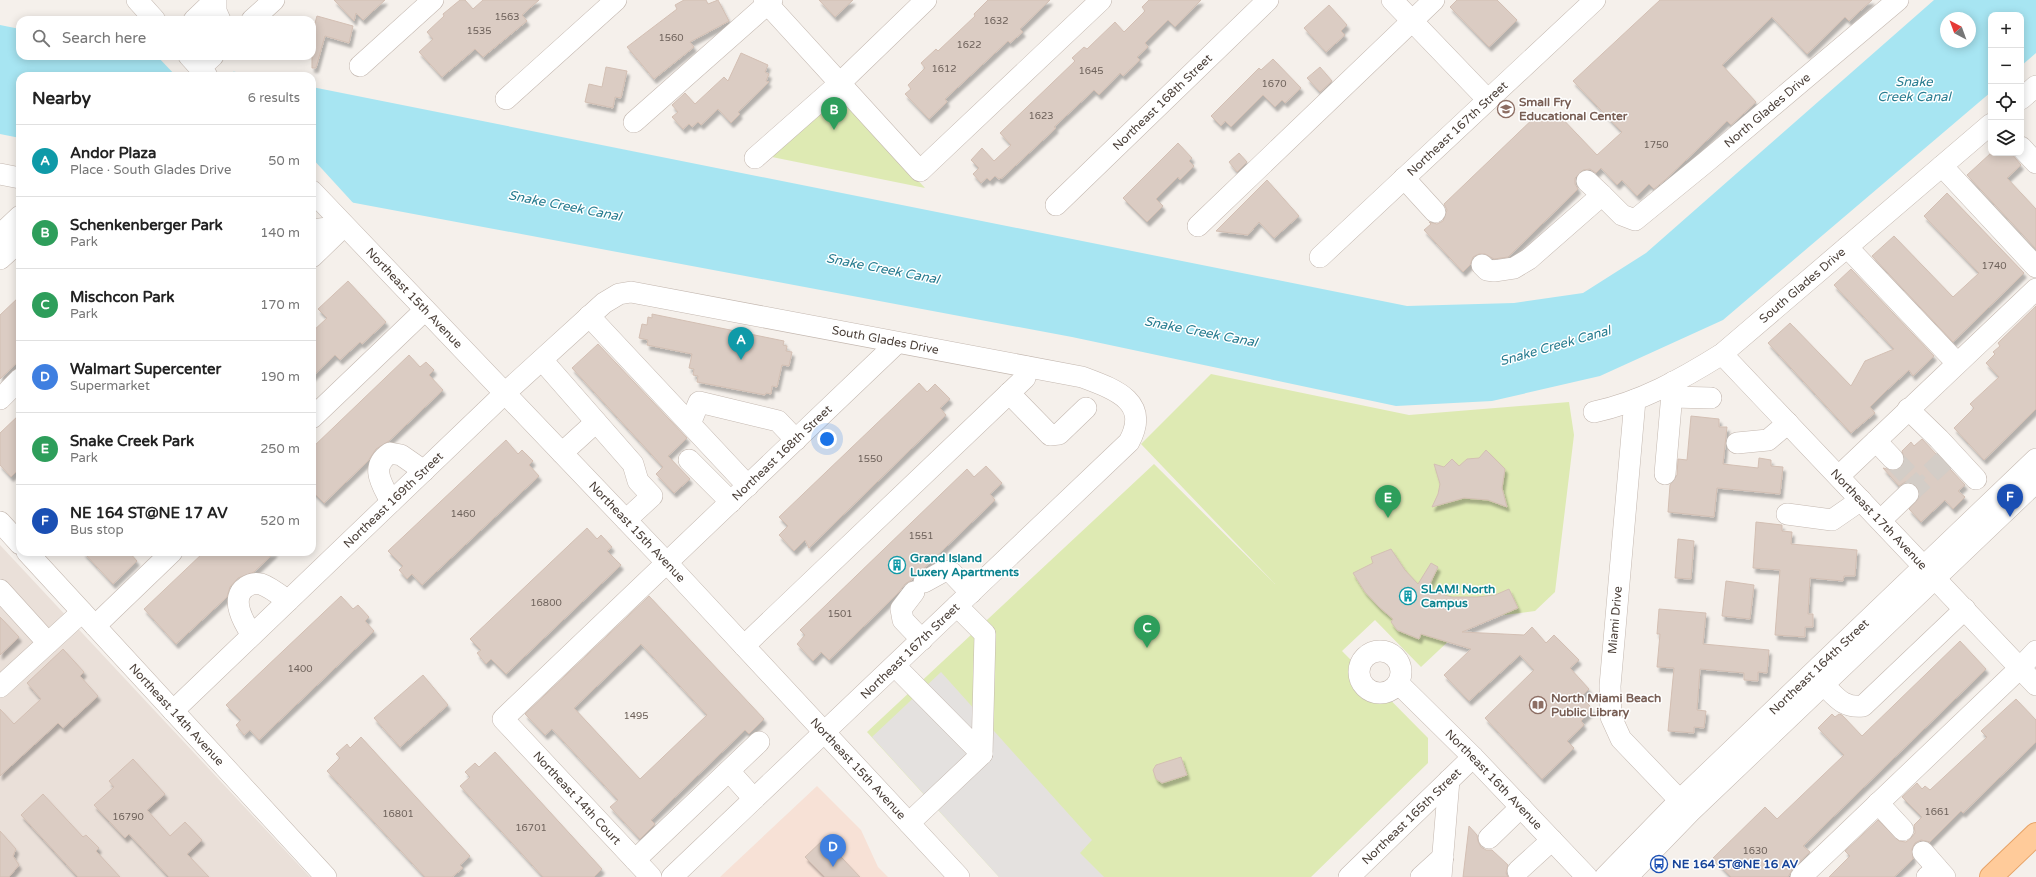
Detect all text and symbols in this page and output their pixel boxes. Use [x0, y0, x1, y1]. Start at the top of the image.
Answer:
house number: 1563 [494, 11, 520, 23]
north arrow [1940, 12, 1976, 48]
map controls [1988, 12, 2024, 156]
button: + [1988, 12, 2024, 48]
house number: 1632 [983, 15, 1009, 27]
search box [16, 16, 316, 60]
house number: 1535 [466, 25, 492, 37]
icon: search [30, 27, 52, 49]
text: Search here [62, 29, 146, 47]
house number: 1560 [658, 32, 684, 44]
house number: 1622 [956, 39, 982, 51]
button: − [1988, 48, 2024, 84]
street label: Northeast 168th Street [1110, 51, 1215, 153]
house number: 1612 [931, 63, 957, 75]
house number: 1645 [1078, 65, 1104, 77]
street label: North Glades Drive [1721, 70, 1813, 151]
water label: Snake Creek Canal [1877, 74, 1953, 105]
house number: 1670 [1261, 78, 1287, 90]
street label: Northeast 167th Street [1404, 78, 1511, 179]
button: locate [1988, 84, 2024, 120]
text: Nearby [32, 88, 91, 109]
text: 6 results [248, 90, 300, 106]
place label: Small Fry Educational Center [1519, 95, 1628, 123]
pin: B [821, 97, 847, 130]
school or university icon: Small Fry Educational Center [1496, 99, 1516, 119]
house number: 1623 [1028, 110, 1054, 122]
button: layers [1988, 120, 2024, 156]
house number: 1750 [1643, 139, 1669, 151]
text: Andor Plaza [70, 144, 157, 162]
text: A [40, 153, 50, 169]
text: 50 m [268, 153, 300, 169]
text: Place · South Glades Drive [70, 162, 231, 178]
water label: Snake Creek Canal [507, 187, 624, 225]
text: Schenkenberger Park [70, 216, 223, 234]
text: B [40, 225, 50, 241]
text: 140 m [260, 225, 300, 241]
text: Park [70, 234, 98, 250]
street label: South Glades Drive [1756, 244, 1848, 326]
street label: Northeast 15th Avenue [363, 245, 465, 351]
water label: Snake Creek Canal [825, 250, 942, 288]
house number: 1740 [1981, 260, 2007, 272]
text: Mischcon Park [70, 288, 175, 306]
text: C [40, 297, 50, 313]
text: 170 m [260, 297, 300, 313]
text: Park [70, 306, 98, 322]
water label: Snake Creek Canal [1143, 313, 1260, 351]
water label: Snake Creek Canal [1498, 322, 1614, 369]
street label: South Glades Drive [831, 323, 940, 357]
pin: A [728, 327, 754, 360]
text: Walmart Supercenter [70, 360, 221, 378]
text: D [40, 369, 50, 385]
text: 190 m [260, 369, 300, 385]
text: Supermarket [70, 378, 150, 394]
street label: Northeast 168th Street [729, 402, 835, 504]
your location [817, 429, 837, 449]
text: Snake Creek Park [70, 432, 194, 450]
text: E [41, 441, 49, 457]
text: 250 m [260, 441, 300, 457]
street label: Northeast 169th Street [341, 449, 446, 551]
text: Park [70, 450, 98, 466]
house number: 1550 [857, 453, 883, 465]
street label: Northeast 17th Avenue [1828, 466, 1930, 573]
street label: Northeast 15th Avenue [586, 479, 688, 585]
pin: F [1997, 484, 2023, 517]
pin: E [1375, 485, 1401, 518]
text: NE 164 ST@NE 17 AV [70, 504, 228, 522]
house number: 1460 [450, 508, 476, 520]
text: F [41, 513, 49, 529]
text: 520 m [260, 513, 300, 529]
text: Bus stop [70, 522, 124, 538]
house number: 1551 [908, 530, 934, 542]
place label: Grand Island Luxery Apartments [910, 551, 1019, 580]
building icon: Grand Island Luxery Apartments [887, 555, 907, 575]
place label: SLAM! North Campus [1421, 582, 1495, 611]
street label: Miami Drive [1605, 585, 1625, 654]
building icon: SLAM! North Campus [1398, 586, 1418, 606]
house number: 16800 [530, 597, 562, 609]
street label: Northeast 167th Street [858, 600, 963, 702]
house number: 1501 [827, 608, 853, 620]
pin: C [1134, 615, 1160, 648]
street label: Northeast 164th Street [1766, 616, 1872, 718]
street label: Northeast 14th Avenue [126, 661, 227, 769]
house number: 1400 [287, 663, 313, 675]
place label: North Miami Beach Public Library [1551, 691, 1661, 720]
library icon: North Miami Beach Public Library [1528, 695, 1548, 715]
house number: 1495 [623, 710, 649, 722]
street label: Northeast 15th Avenue [808, 715, 909, 822]
street label: Northeast 16th Avenue [1442, 727, 1545, 833]
street label: Northeast 14th Court [530, 749, 624, 848]
street label: Northeast 165th Street [1359, 765, 1464, 868]
house number: 1661 [1924, 806, 1950, 818]
house number: 16801 [382, 808, 414, 820]
house number: 16790 [112, 811, 144, 823]
house number: 16701 [515, 822, 547, 834]
pin: D [820, 834, 846, 867]
house number: 1630 [1742, 845, 1768, 857]
bus stop icon: NE 164 ST@NE 16 AV [1649, 854, 1669, 874]
place label: NE 164 ST@NE 16 AV [1672, 857, 1799, 871]

